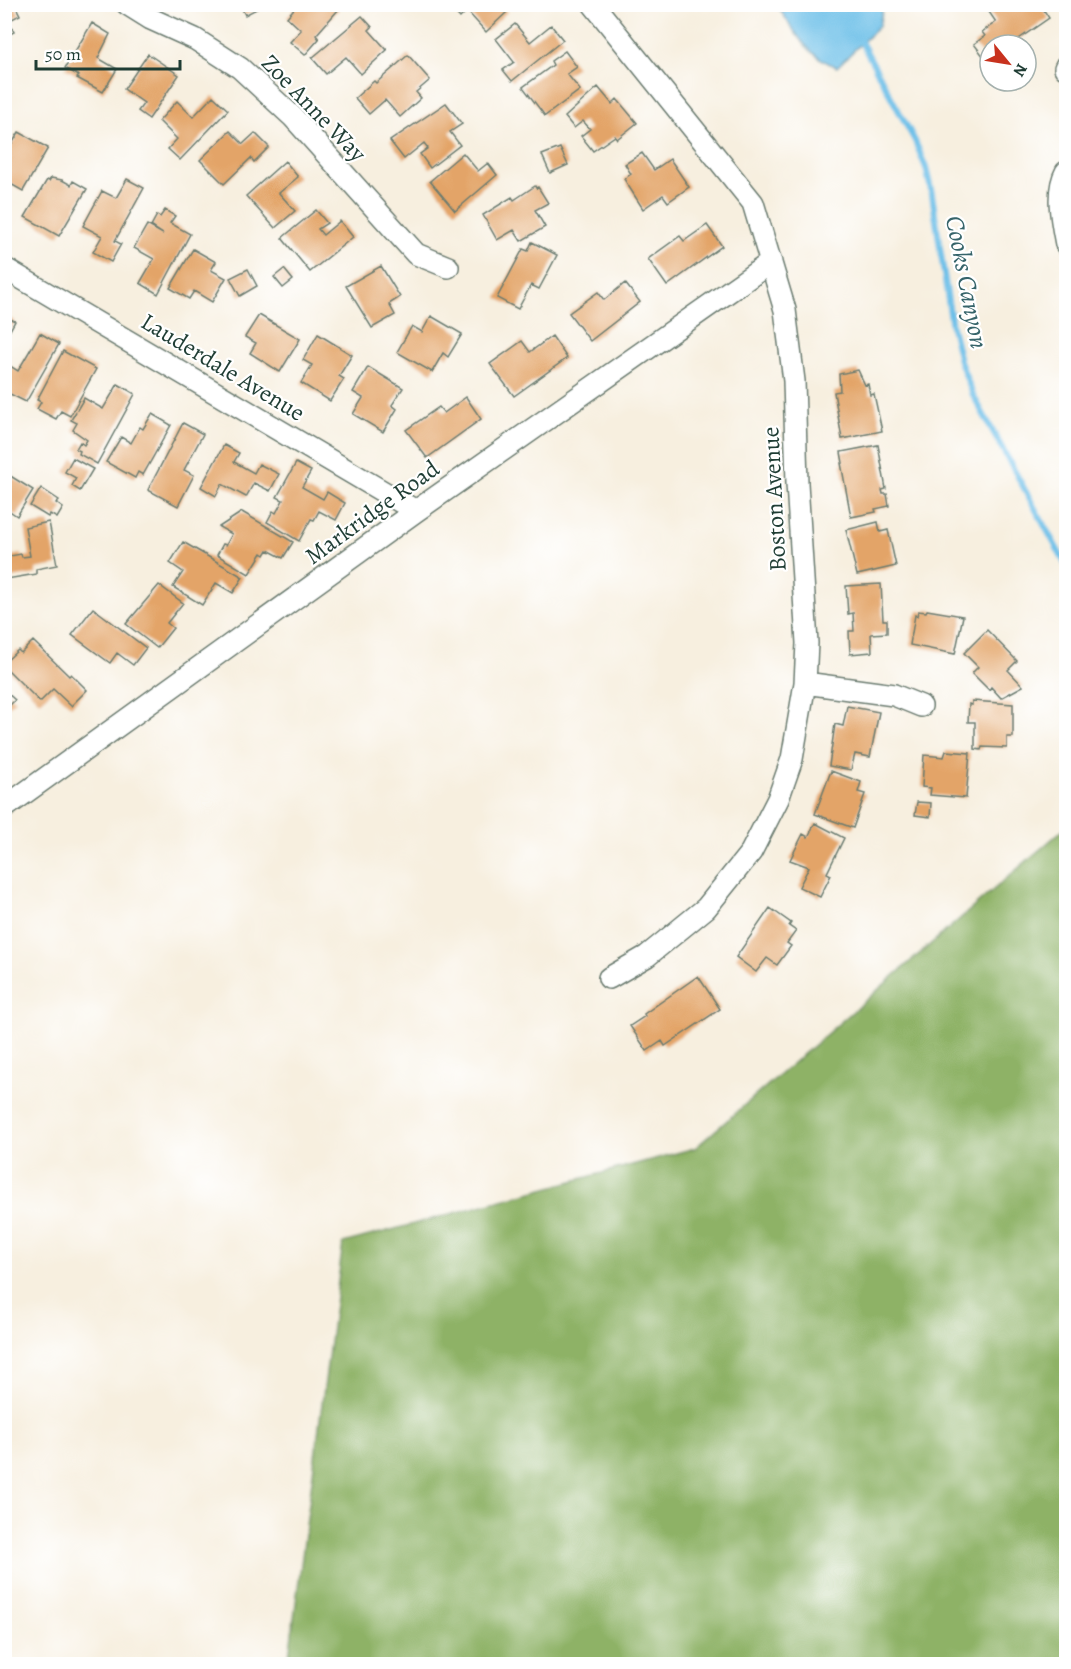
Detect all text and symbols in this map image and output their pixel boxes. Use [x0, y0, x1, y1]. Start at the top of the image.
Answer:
scale bar [36, 33, 180, 71]
north arrow [978, 33, 1038, 93]
text: 50 m [45, 42, 81, 66]
street label: Zoe Anne Way [255, 47, 374, 169]
text: N [1008, 59, 1033, 81]
water label: Cooks Canyon [937, 212, 997, 352]
street label: Lauderdale Avenue [135, 305, 311, 429]
street label: Boston Avenue [754, 426, 794, 572]
street label: Markridge Road [298, 452, 446, 572]

